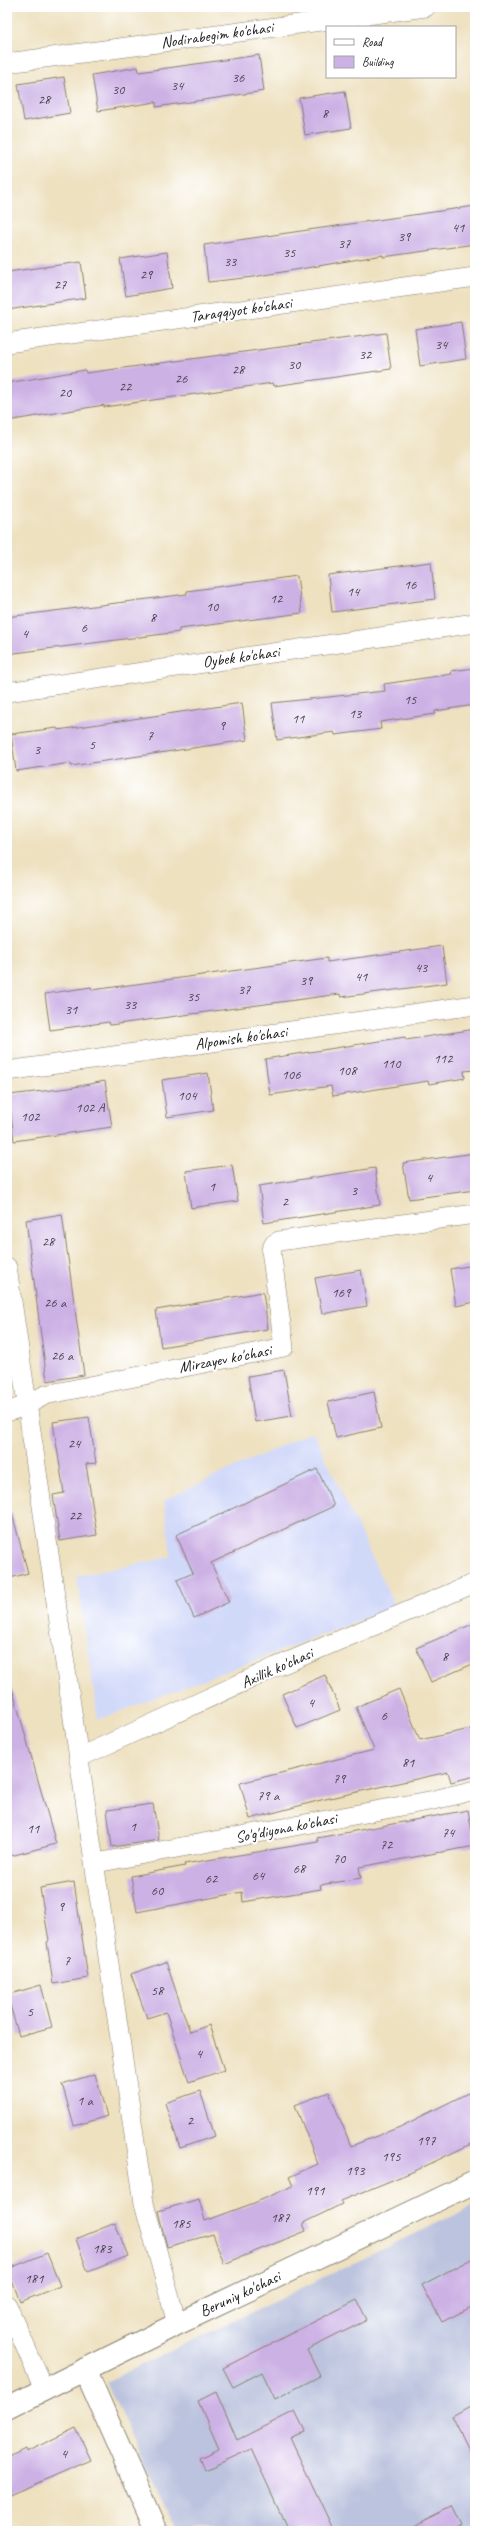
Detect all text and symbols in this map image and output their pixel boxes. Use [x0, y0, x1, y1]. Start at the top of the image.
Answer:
street label: Nodirabegim ko'chasi [160, 17, 276, 53]
legend [326, 26, 456, 78]
text: Road [362, 34, 384, 50]
text: Building [362, 54, 394, 70]
house number: 36 [232, 69, 245, 86]
house number: 34 [171, 77, 185, 94]
house number: 30 [112, 81, 126, 98]
house number: 28 [38, 91, 52, 108]
house number: 8 [322, 105, 330, 122]
house number: 41 [452, 219, 465, 236]
house number: 39 [398, 228, 412, 245]
house number: 37 [338, 235, 351, 252]
house number: 35 [283, 244, 296, 261]
house number: 33 [224, 253, 238, 270]
house number: 29 [140, 266, 154, 283]
house number: 27 [54, 276, 67, 293]
street label: Taraqqiyot ko'chasi [189, 293, 295, 327]
house number: 34 [435, 336, 449, 353]
house number: 32 [359, 346, 373, 363]
house number: 30 [288, 356, 302, 373]
house number: 28 [232, 361, 246, 378]
house number: 26 [175, 370, 188, 387]
house number: 22 [119, 378, 133, 395]
house number: 20 [59, 384, 73, 401]
house number: 16 [404, 576, 417, 593]
house number: 14 [347, 583, 361, 600]
house number: 12 [270, 590, 284, 607]
house number: 10 [206, 598, 220, 615]
house number: 8 [150, 609, 158, 626]
house number: 6 [81, 619, 88, 636]
house number: 4 [22, 625, 30, 642]
street label: Oybek ko'chasi [201, 641, 283, 672]
house number: 15 [404, 691, 417, 708]
house number: 13 [349, 705, 363, 722]
house number: 11 [292, 710, 305, 727]
house number: 9 [219, 717, 227, 734]
house number: 7 [147, 727, 154, 744]
house number: 5 [89, 736, 96, 753]
house number: 3 [34, 741, 42, 758]
house number: 43 [415, 959, 429, 976]
house number: 41 [355, 968, 368, 985]
house number: 39 [300, 972, 314, 989]
house number: 37 [238, 981, 251, 998]
house number: 35 [187, 988, 200, 1005]
house number: 33 [124, 996, 138, 1013]
house number: 31 [65, 1001, 78, 1018]
street label: Alpomish ko'chasi [194, 1021, 290, 1054]
house number: 112 [434, 1050, 454, 1067]
house number: 110 [382, 1055, 402, 1072]
house number: 108 [338, 1062, 358, 1079]
house number: 106 [282, 1066, 301, 1083]
house number: 104 [178, 1087, 198, 1104]
house number: 102 А [75, 1099, 106, 1116]
house number: 102 [21, 1108, 41, 1125]
house number: 4 [426, 1169, 434, 1186]
house number: 1 [209, 1178, 216, 1195]
house number: 3 [351, 1182, 359, 1199]
house number: 2 [282, 1193, 290, 1210]
house number: 28 [42, 1233, 56, 1250]
house number: 169 [332, 1284, 352, 1301]
house number: 26 а [44, 1294, 67, 1311]
street label: Mirzayev ko'chasi [177, 1340, 275, 1378]
house number: 26 а [51, 1347, 74, 1364]
house number: 24 [68, 1435, 82, 1452]
house number: 22 [69, 1507, 83, 1524]
street label: Axillik ko'chasi [238, 1642, 318, 1693]
house number: 8 [442, 1648, 450, 1665]
house number: 4 [308, 1694, 316, 1711]
house number: 6 [381, 1707, 388, 1724]
house number: 81 [402, 1754, 415, 1771]
house number: 79 [333, 1770, 347, 1787]
house number: 79 а [257, 1787, 280, 1804]
street label: So'g'diyona ko'chasi [234, 1808, 340, 1848]
house number: 1 [130, 1818, 137, 1835]
house number: 11 [27, 1820, 40, 1837]
house number: 74 [442, 1824, 456, 1841]
house number: 72 [380, 1836, 394, 1853]
house number: 70 [333, 1850, 347, 1867]
house number: 68 [293, 1860, 307, 1877]
house number: 64 [252, 1867, 266, 1884]
house number: 62 [205, 1870, 219, 1887]
house number: 60 [151, 1882, 165, 1899]
house number: 9 [58, 1898, 66, 1915]
house number: 7 [64, 1952, 71, 1969]
house number: 58 [151, 1982, 165, 1999]
house number: 5 [27, 2003, 34, 2020]
house number: 4 [196, 2045, 204, 2062]
house number: 1 а [77, 2092, 94, 2109]
house number: 2 [187, 2112, 195, 2129]
house number: 197 [417, 2132, 436, 2149]
house number: 195 [382, 2148, 401, 2165]
house number: 193 [346, 2162, 366, 2179]
house number: 191 [306, 2182, 325, 2199]
house number: 187 [271, 2209, 290, 2226]
house number: 185 [172, 2215, 191, 2232]
house number: 183 [93, 2240, 113, 2257]
street label: Beruniy ko'chasi [197, 2266, 285, 2321]
house number: 181 [25, 2270, 44, 2287]
house number: 4 [61, 2445, 69, 2462]

